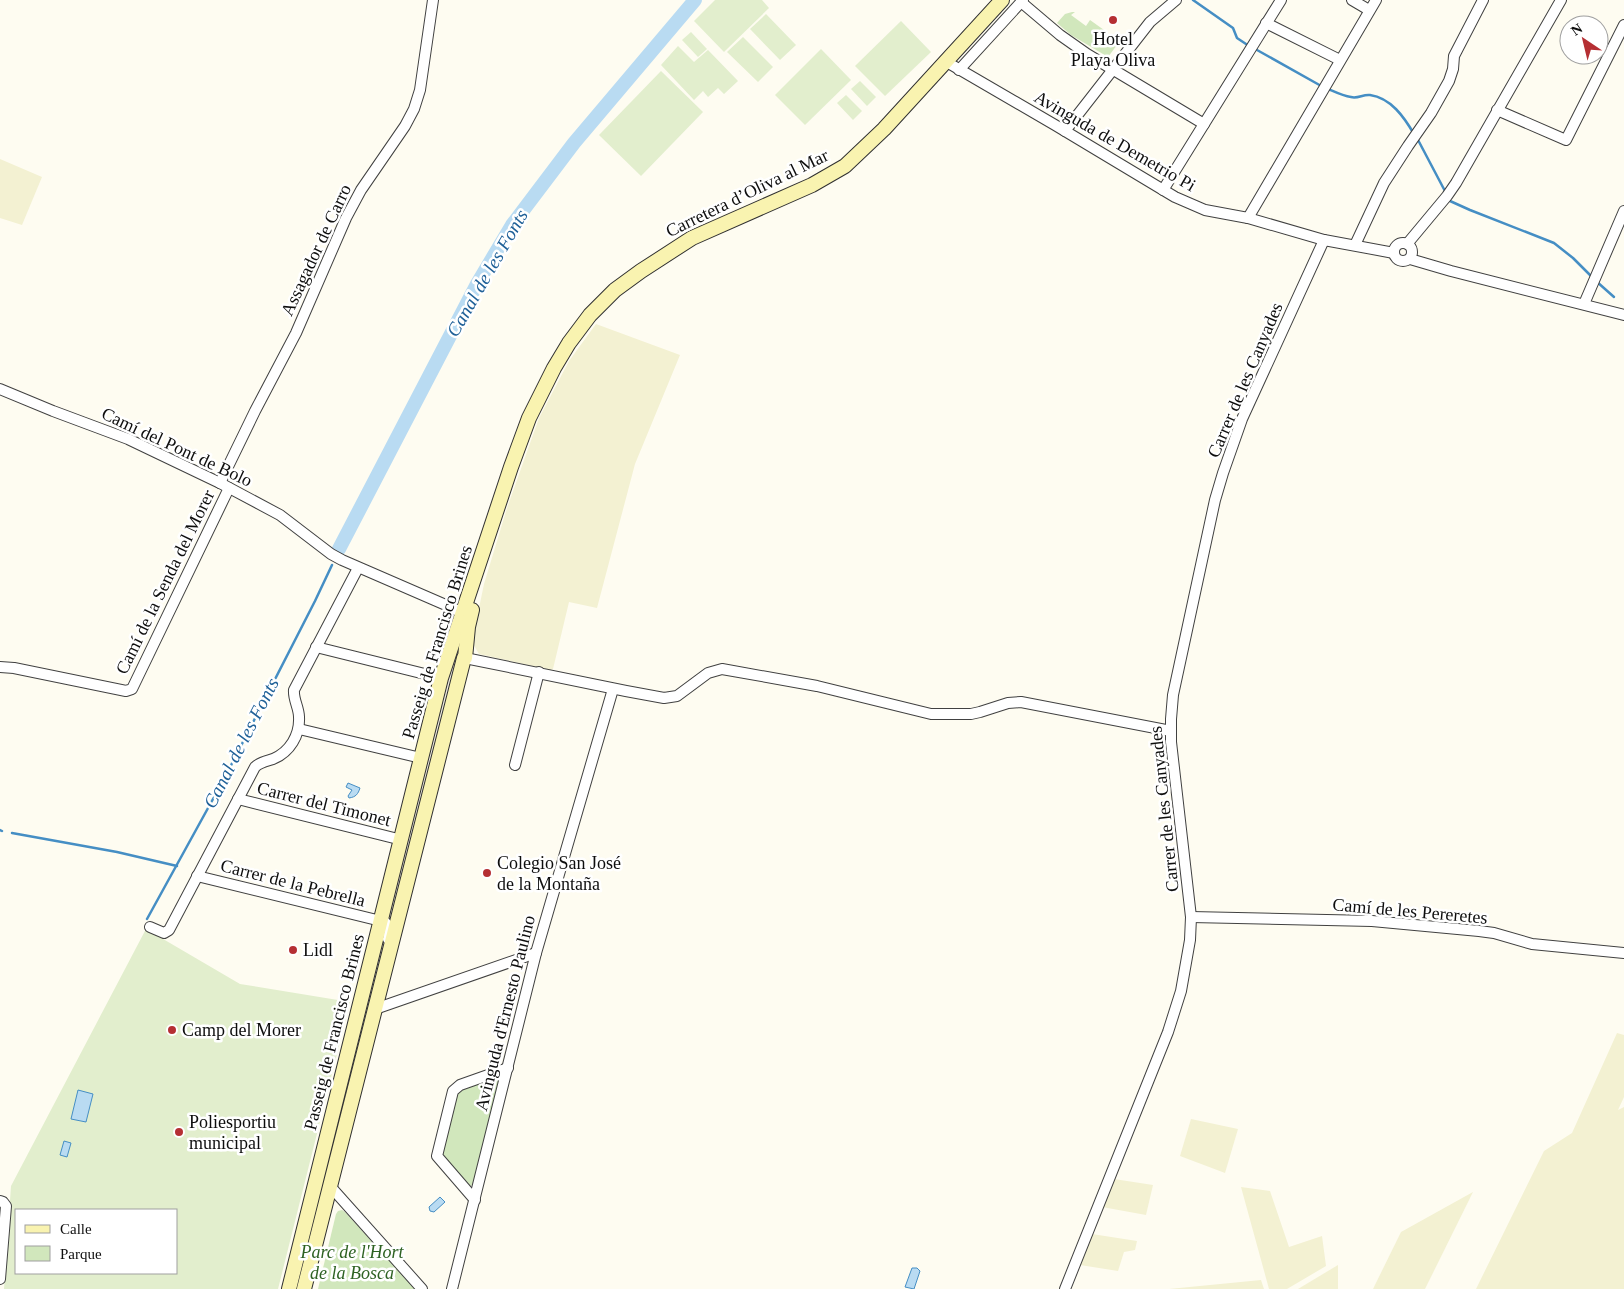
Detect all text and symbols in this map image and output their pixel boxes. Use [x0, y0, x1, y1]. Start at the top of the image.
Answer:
marker: Hotel Playa Oliva [1107, 14, 1119, 26]
north arrow [1559, 15, 1609, 65]
text: N [1568, 21, 1585, 39]
place label: Hotel Playa Oliva [1071, 29, 1155, 70]
street label: Avinguda de Demetrio Pi [1031, 87, 1199, 195]
street label: Carretera d’Oliva al Mar [662, 145, 832, 241]
street label: Assagador de Carro [277, 181, 355, 319]
water label: Canal de les Fonts [442, 206, 532, 340]
street label: Carrer de les Canyades [1203, 299, 1287, 461]
street label: Camí del Pont de Bolo [98, 403, 256, 491]
street label: Camí de la Senda del Morer [112, 487, 218, 677]
street label: Passeig de Francisco Brines [398, 543, 476, 741]
water label: Canal de les Fonts [199, 675, 283, 811]
street label: Carrer de les Canyades [1145, 725, 1183, 893]
street label: Carrer del Timonet [255, 778, 393, 830]
place label: Colegio San José de la Montaña [497, 853, 621, 894]
street label: Carrer de la Pebrella [219, 855, 367, 911]
marker: Colegio San José de la Montaña [481, 867, 493, 879]
street label: Camí de les Pereretes [1332, 894, 1488, 928]
street label: Avinguda d'Ernesto Paulino [471, 913, 539, 1113]
street label: Passeig de Francisco Brines [300, 932, 368, 1132]
place label: Lidl [303, 940, 333, 960]
marker: Lidl [287, 944, 299, 956]
place label: Camp del Morer [182, 1020, 301, 1040]
marker: Camp del Morer [166, 1024, 178, 1036]
place label: Poliesportiu municipal [189, 1112, 276, 1153]
marker: Poliesportiu municipal [173, 1126, 185, 1138]
legend [15, 1209, 178, 1274]
text: Calle [60, 1221, 92, 1237]
park label: Parc de l'Hort de la Bosca [299, 1242, 405, 1283]
text: Parque [60, 1246, 102, 1262]

